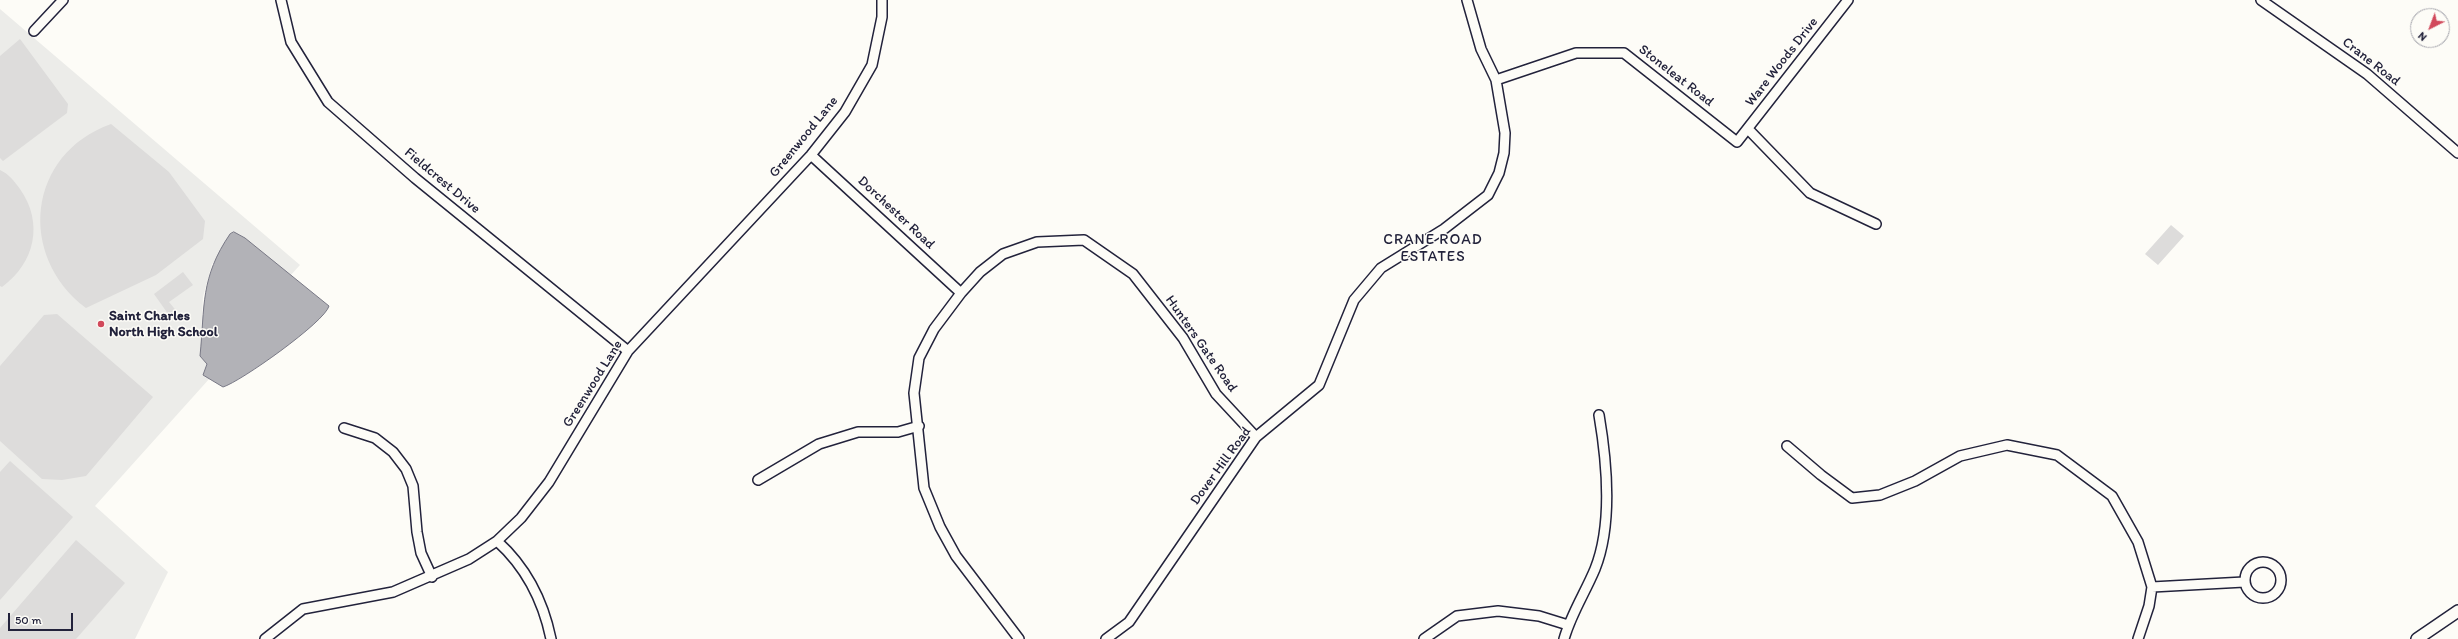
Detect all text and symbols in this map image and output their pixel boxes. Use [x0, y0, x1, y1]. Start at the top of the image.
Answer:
north arrow [2410, 8, 2450, 48]
street label: Ware Woods Drive [1742, 14, 1822, 110]
text: N [2415, 29, 2429, 44]
street label: Crane Road [2339, 34, 2403, 90]
street label: Stoneleat Road [1635, 41, 1717, 111]
street label: Greenwood Lane [766, 93, 842, 181]
street label: Fieldcrest Drive [401, 144, 483, 218]
street label: Dorchester Road [854, 173, 938, 253]
district label: CRANE ROAD ESTATES [1383, 231, 1483, 266]
street label: Hunters Gate Road [1161, 292, 1241, 396]
place label: Saint Charles North High School [109, 308, 218, 340]
marker: Saint Charles North High School [96, 319, 106, 329]
street label: Greenwood Lane [559, 337, 627, 431]
street label: Dover Hill Road [1187, 424, 1255, 508]
scale bar [10, 605, 75, 631]
text: 50 m [15, 613, 41, 627]

